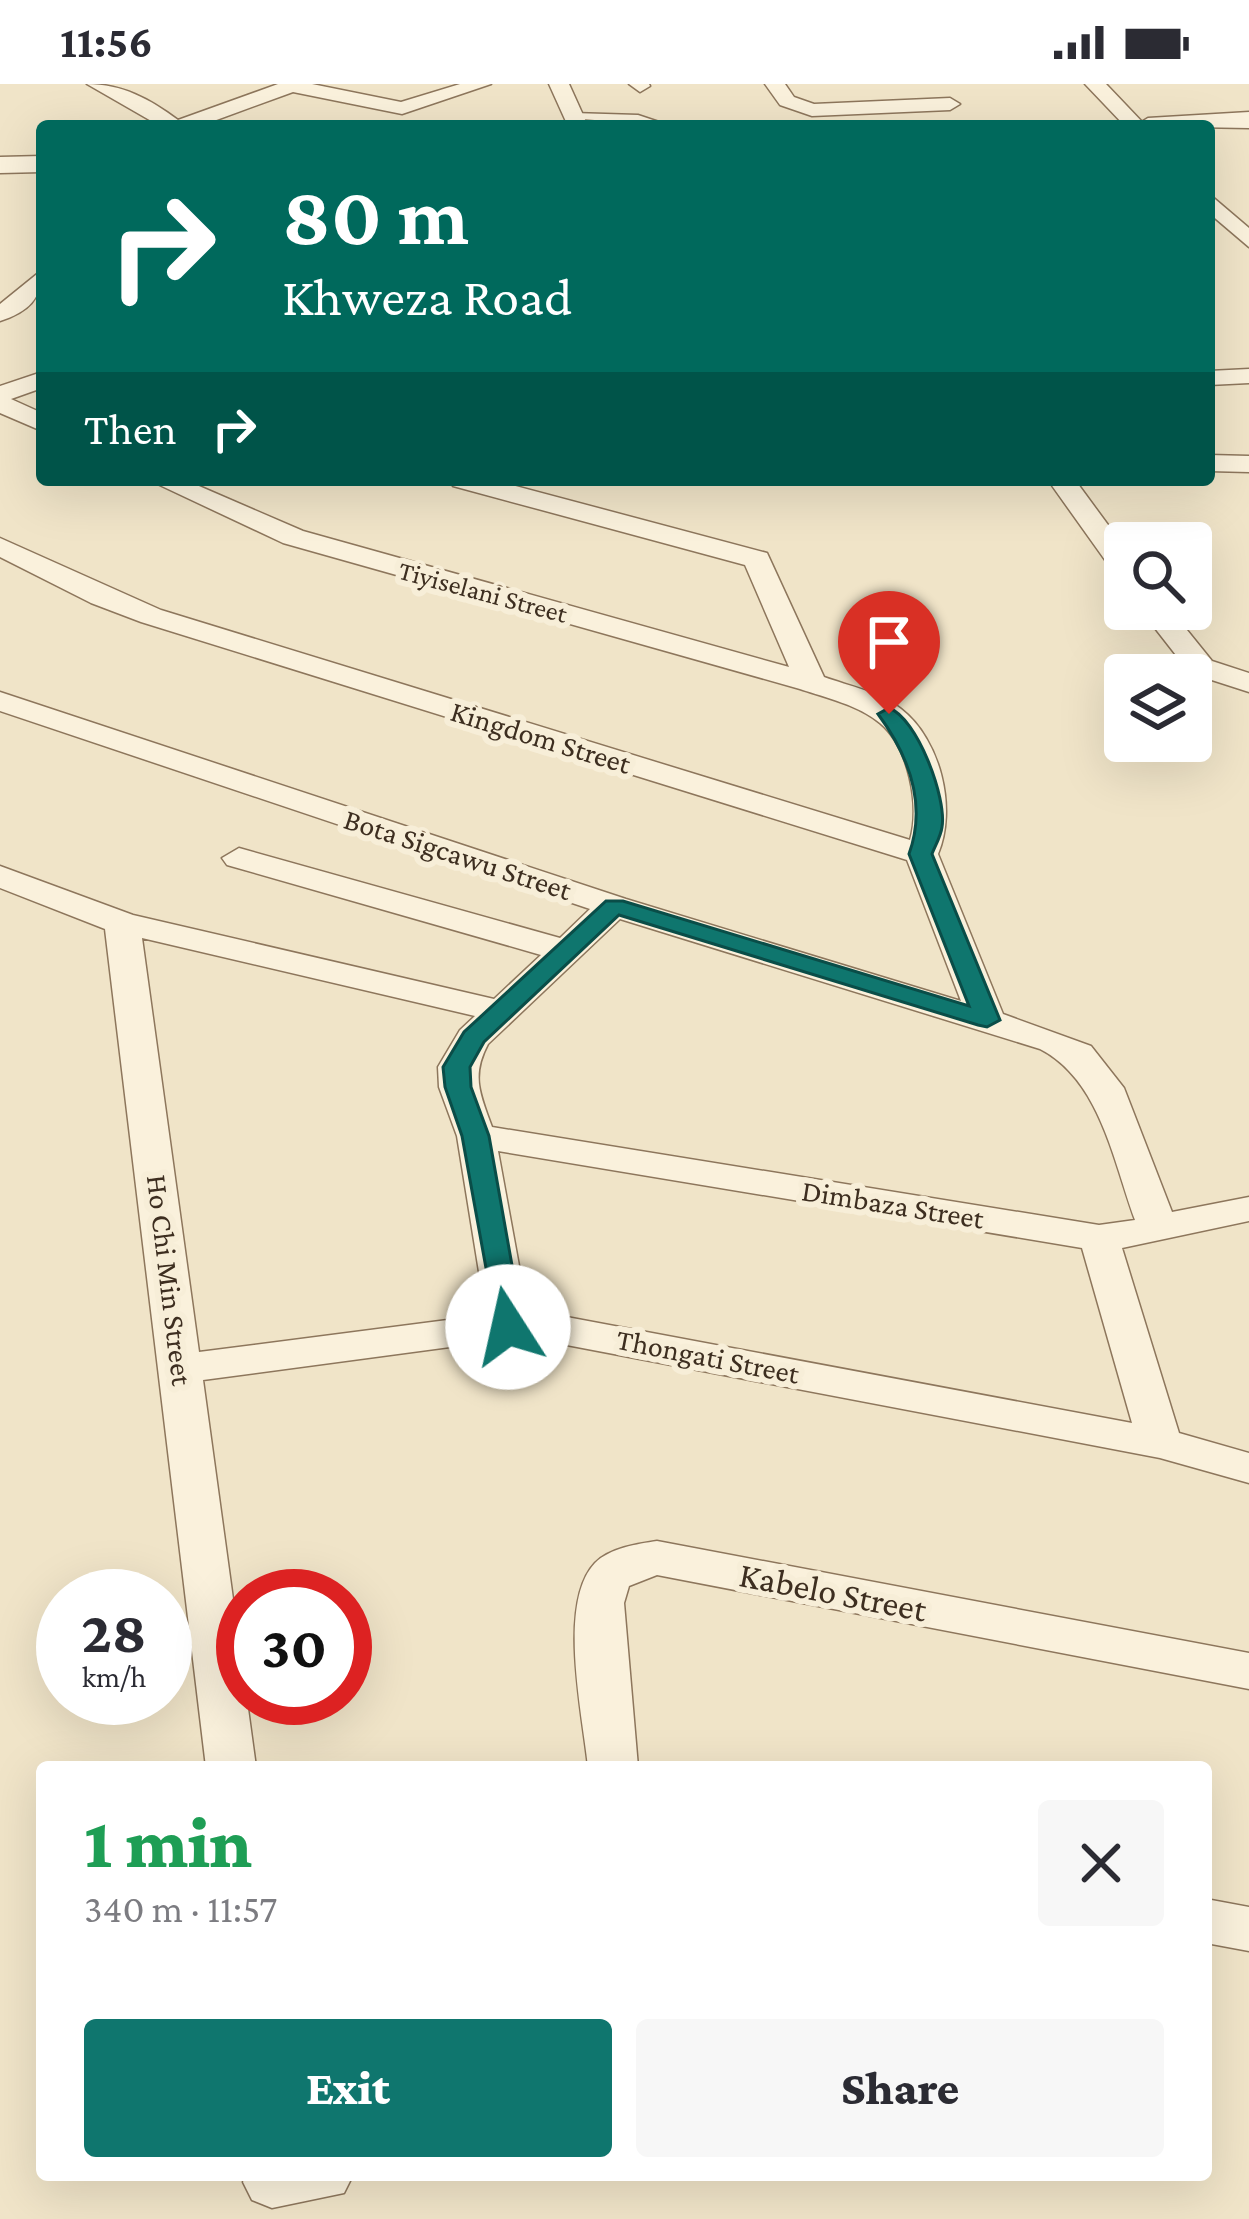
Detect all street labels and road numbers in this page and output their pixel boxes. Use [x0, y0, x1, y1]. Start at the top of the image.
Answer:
street label: Tiyiselani Street [395, 555, 572, 629]
street label: Kingdom Street [447, 694, 636, 781]
street label: Bota Sigcawu Street [340, 802, 577, 908]
street label: Ho Chi Min Street [141, 1173, 199, 1388]
street label: Dimbaza Street [800, 1173, 987, 1235]
street label: Thongati Street [614, 1322, 803, 1391]
street label: Kabelo Street [736, 1554, 931, 1630]

